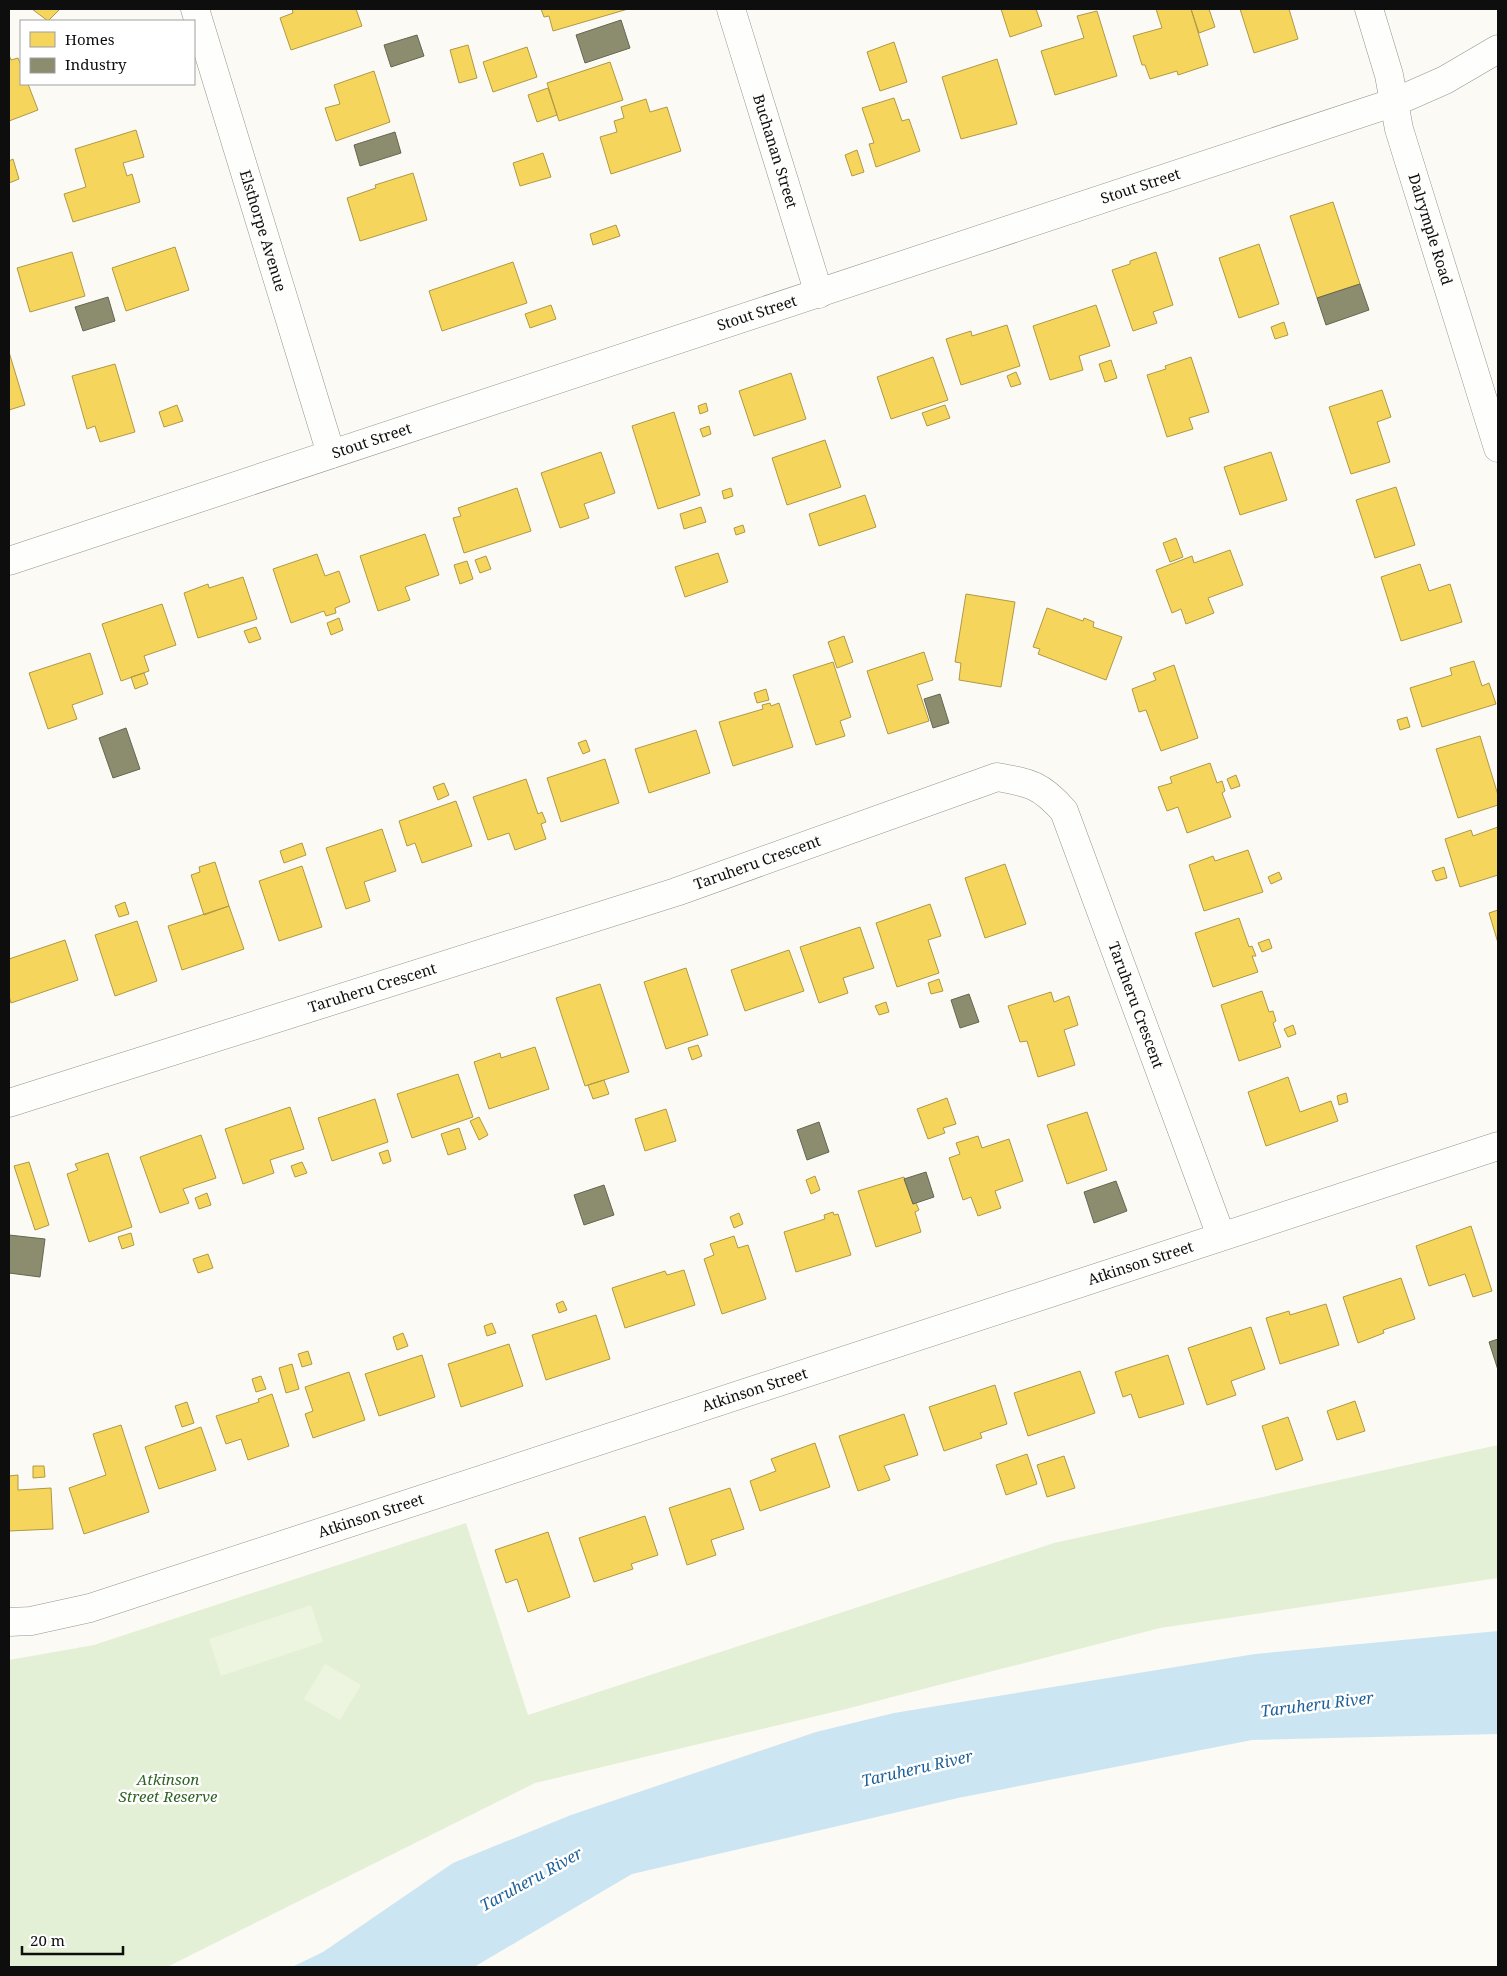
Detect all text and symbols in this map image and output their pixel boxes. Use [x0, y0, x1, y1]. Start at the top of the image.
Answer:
legend [20, 20, 195, 85]
text: Homes [65, 29, 115, 49]
text: Industry [65, 54, 127, 74]
street label: Buchanan Street [749, 92, 803, 211]
street label: Stout Street [1098, 163, 1183, 208]
street label: Elsthorpe Avenue [236, 167, 292, 294]
street label: Dalrymple Road [1404, 171, 1458, 287]
street label: Stout Street [714, 290, 799, 335]
street label: Stout Street [329, 417, 414, 462]
street label: Taruheru Crescent [691, 830, 823, 894]
street label: Taruheru Crescent [1104, 939, 1169, 1071]
street label: Taruheru Crescent [305, 957, 439, 1017]
street label: Atkinson Street [1085, 1236, 1196, 1289]
street label: Atkinson Street [699, 1362, 810, 1416]
street label: Atkinson Street [315, 1488, 426, 1542]
water label: Taruheru River [1259, 1686, 1375, 1722]
water label: Taruheru River [859, 1744, 975, 1792]
park label: Atkinson Street Reserve [119, 1769, 218, 1806]
water label: Taruheru River [476, 1842, 587, 1916]
scale bar [22, 1924, 124, 1956]
text: 20 m [30, 1930, 65, 1950]

